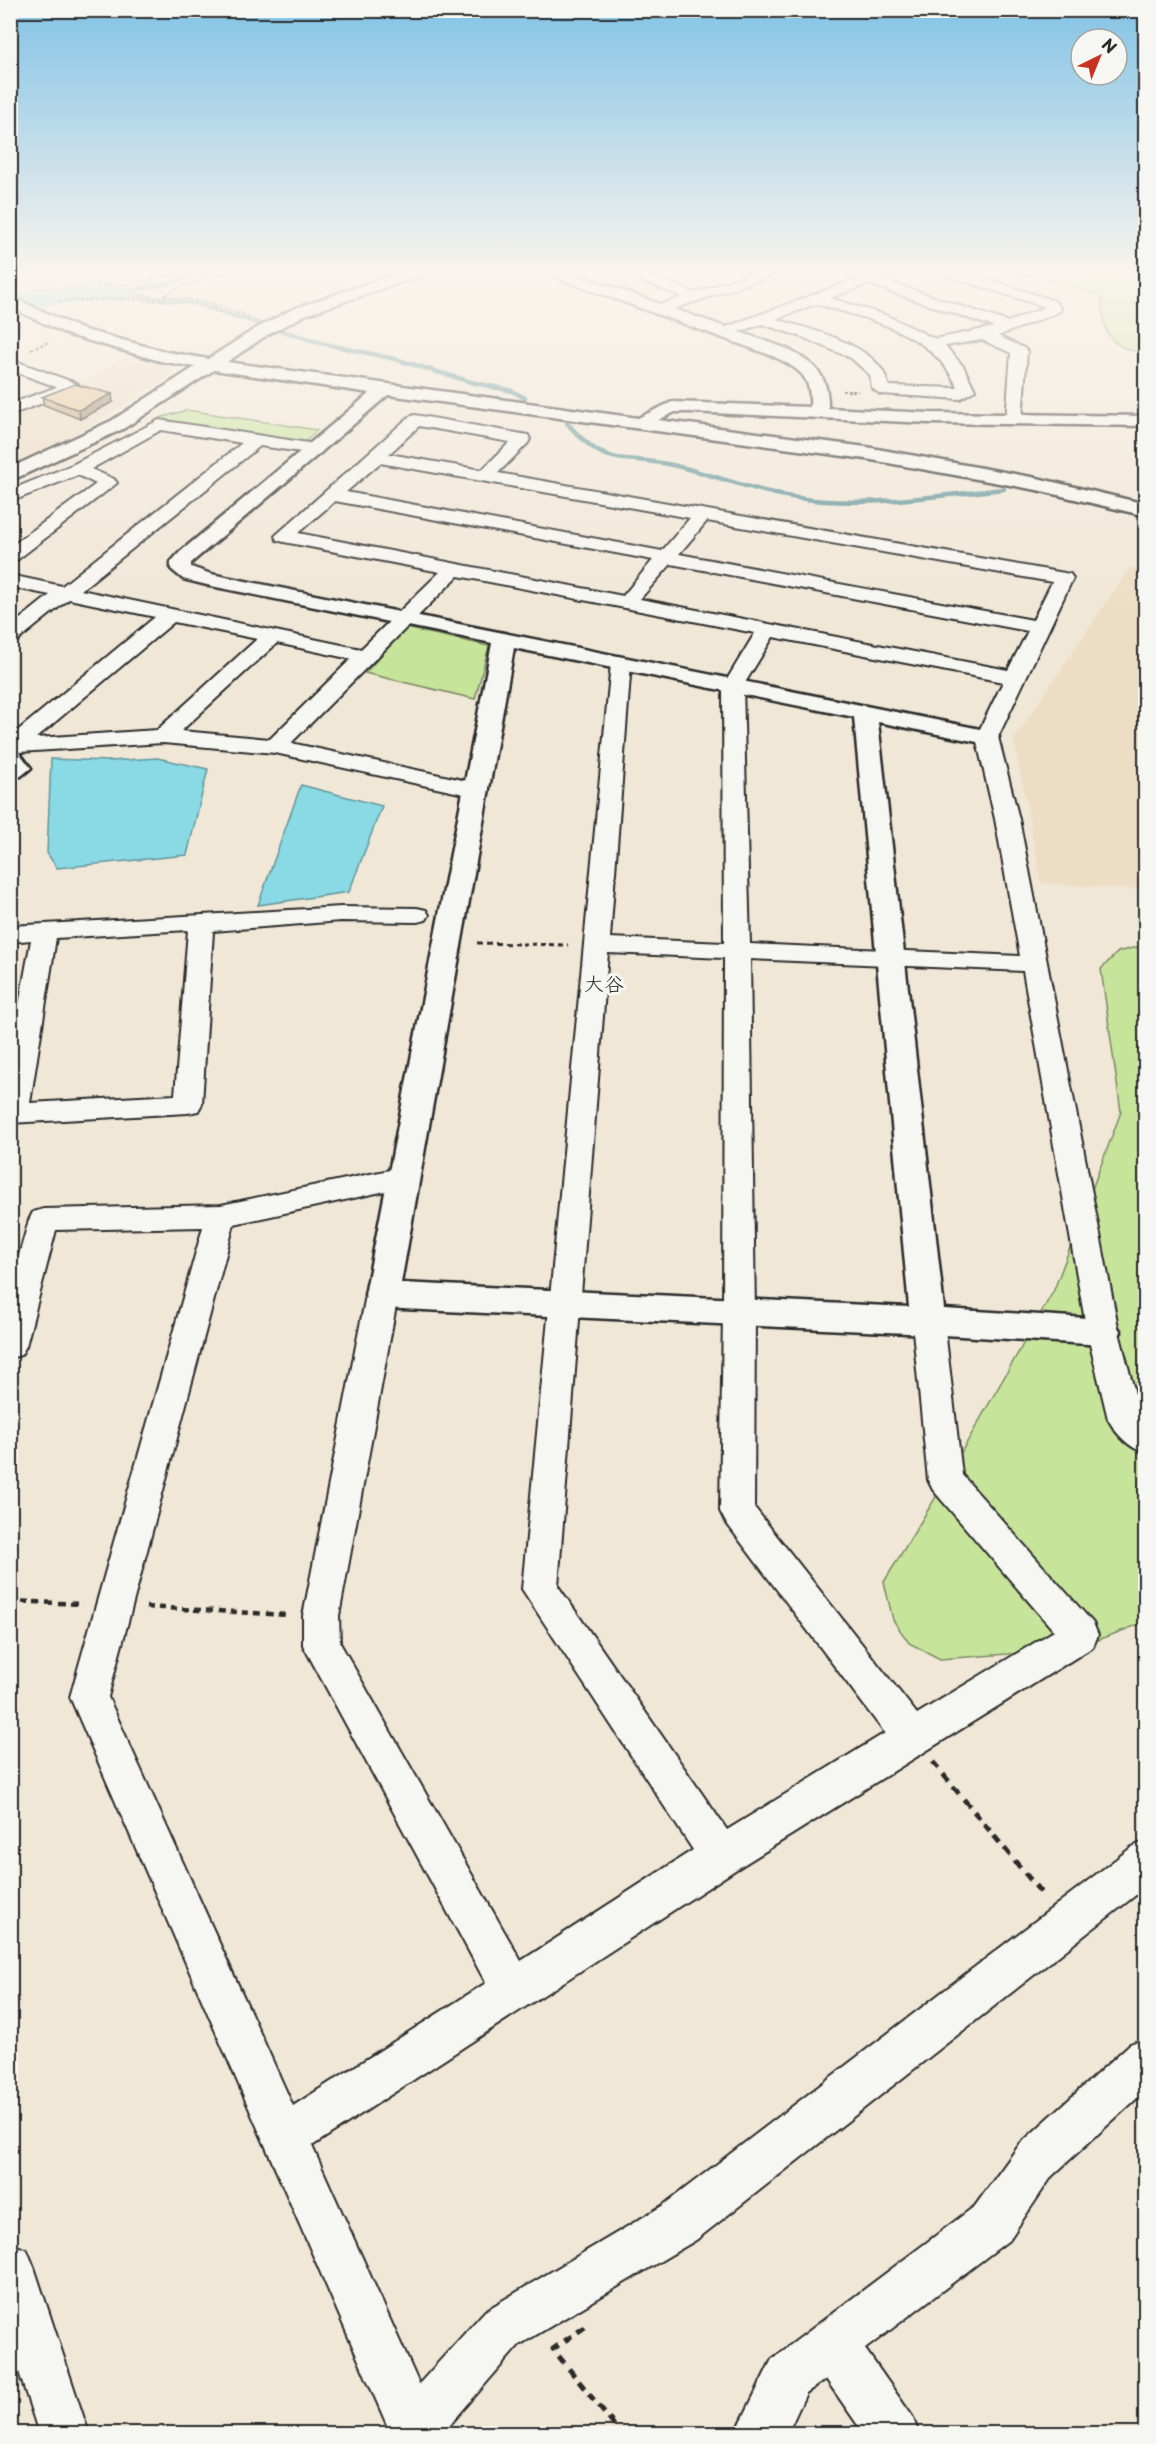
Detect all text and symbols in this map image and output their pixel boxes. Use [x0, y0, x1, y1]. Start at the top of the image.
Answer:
north arrow [1069, 27, 1129, 87]
text: N [1097, 32, 1123, 58]
district label: 大谷 [584, 968, 624, 998]

